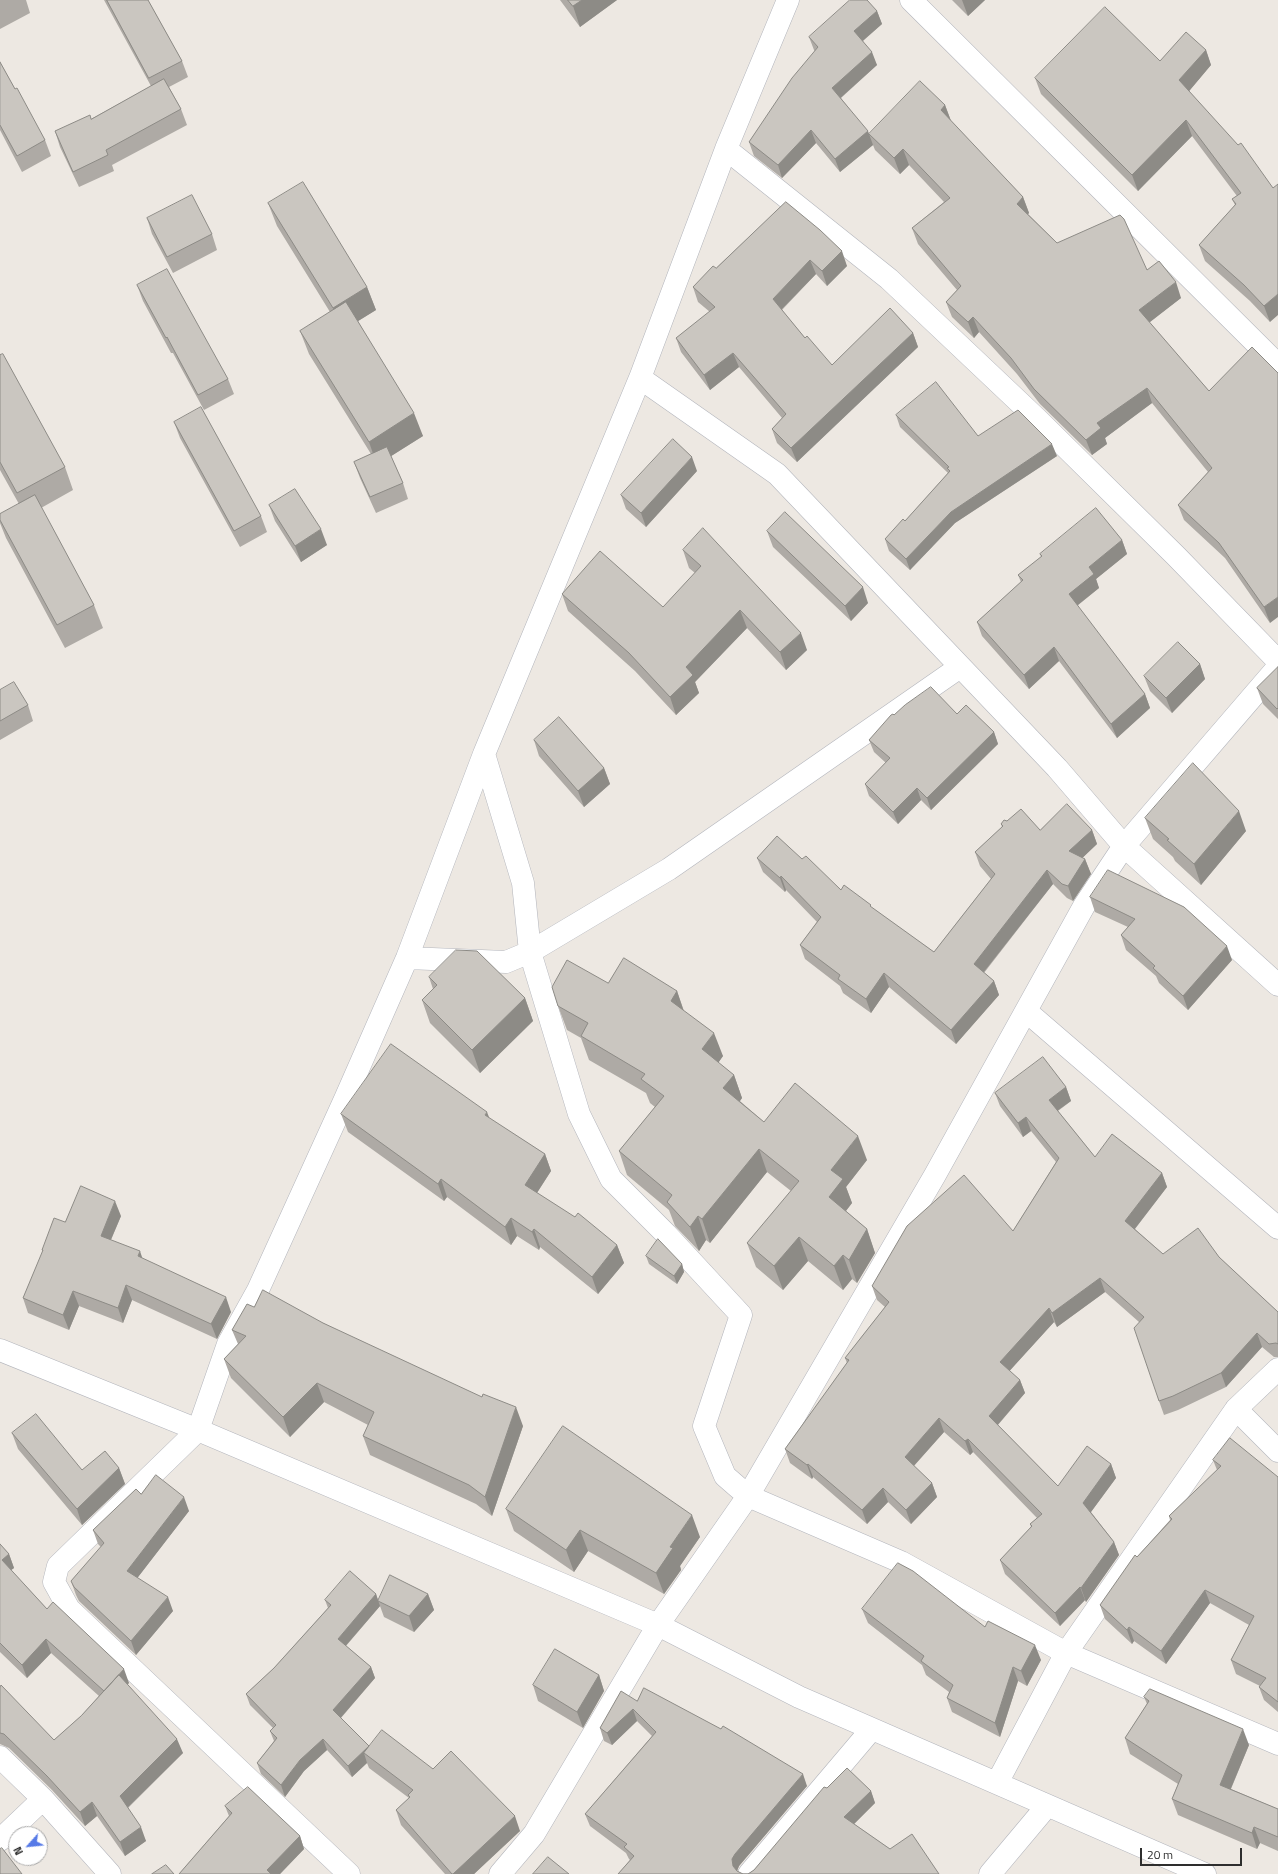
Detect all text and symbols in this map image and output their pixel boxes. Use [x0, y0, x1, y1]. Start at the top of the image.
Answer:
north arrow [8, 1826, 48, 1866]
scale bar [1142, 1840, 1244, 1866]
text: N [9, 1844, 27, 1858]
text: 20 m [1147, 1845, 1173, 1864]

